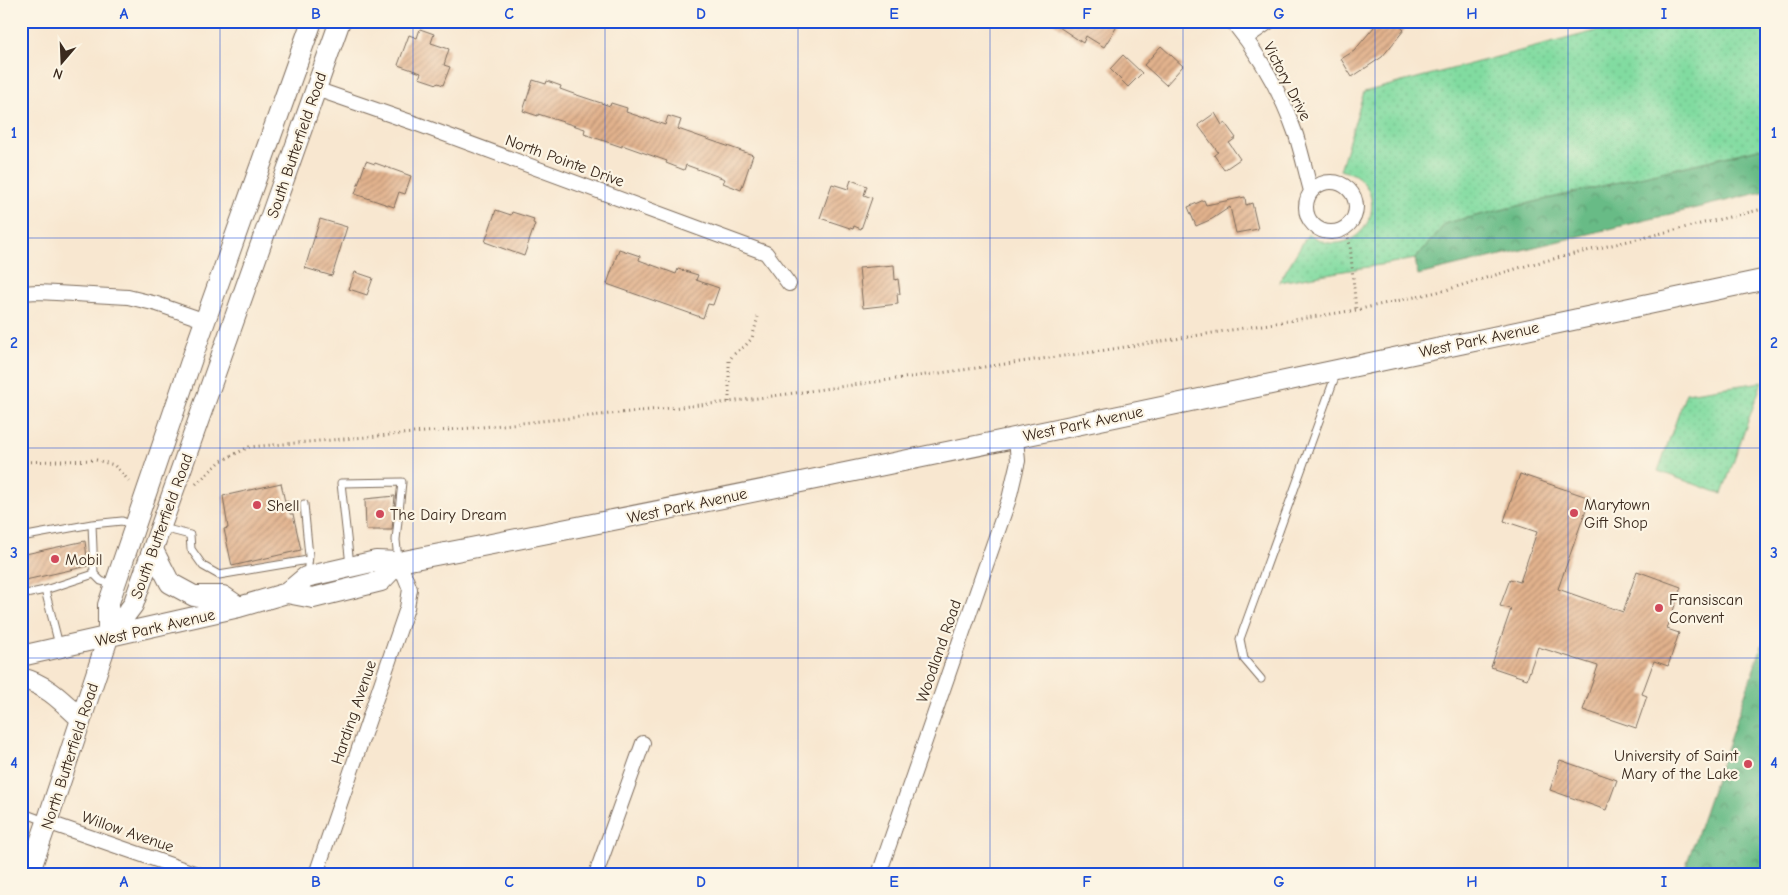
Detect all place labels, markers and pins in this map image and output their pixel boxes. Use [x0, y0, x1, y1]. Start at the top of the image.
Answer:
place label: Marytown Gift Shop [1584, 496, 1650, 532]
place label: Shell [267, 497, 299, 515]
marker: Shell [251, 499, 263, 511]
place label: The Dairy Dream [390, 506, 507, 524]
marker: Marytown Gift Shop [1568, 507, 1580, 519]
marker: The Dairy Dream [374, 508, 386, 520]
place label: Mobil [65, 551, 103, 569]
marker: Mobil [49, 553, 61, 565]
place label: Fransiscan Convent [1669, 591, 1743, 627]
marker: Fransiscan Convent [1653, 602, 1665, 614]
place label: University of Saint Mary of the Lake [1614, 747, 1738, 783]
marker: University of Saint Mary of the Lake [1742, 758, 1754, 770]

